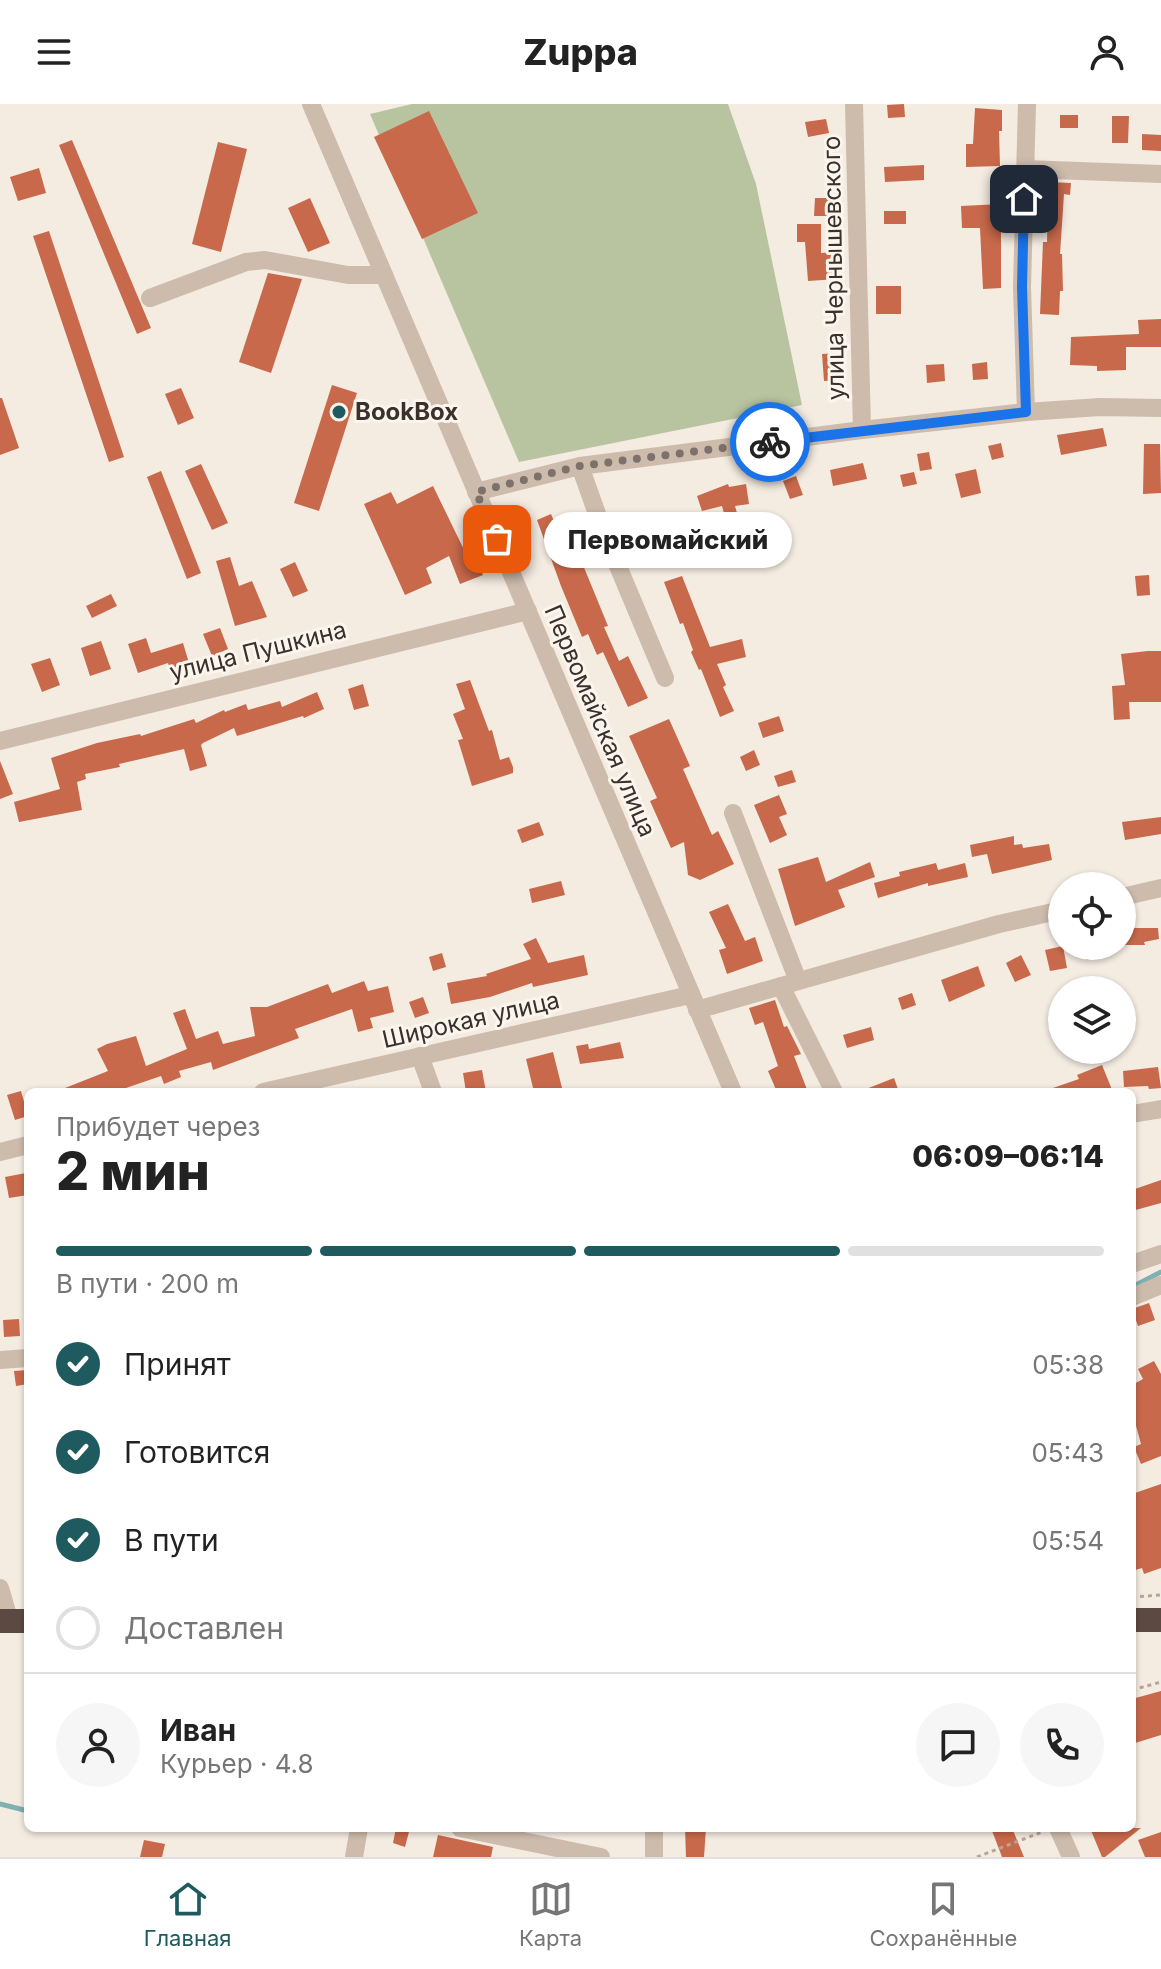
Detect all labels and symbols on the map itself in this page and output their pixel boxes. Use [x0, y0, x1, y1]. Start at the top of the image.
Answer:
street label: улица Чернышевского [817, 135, 850, 401]
pin [990, 165, 1058, 233]
place label: BookBox [355, 397, 458, 426]
courier [730, 402, 810, 482]
marker: BookBox [330, 403, 348, 421]
pin [463, 505, 531, 573]
callout: Первомайский [545, 511, 793, 567]
street label: Первомайская улица [538, 601, 662, 841]
street label: улица Пушкина [167, 615, 349, 686]
street label: Широкая улица [379, 985, 562, 1054]

